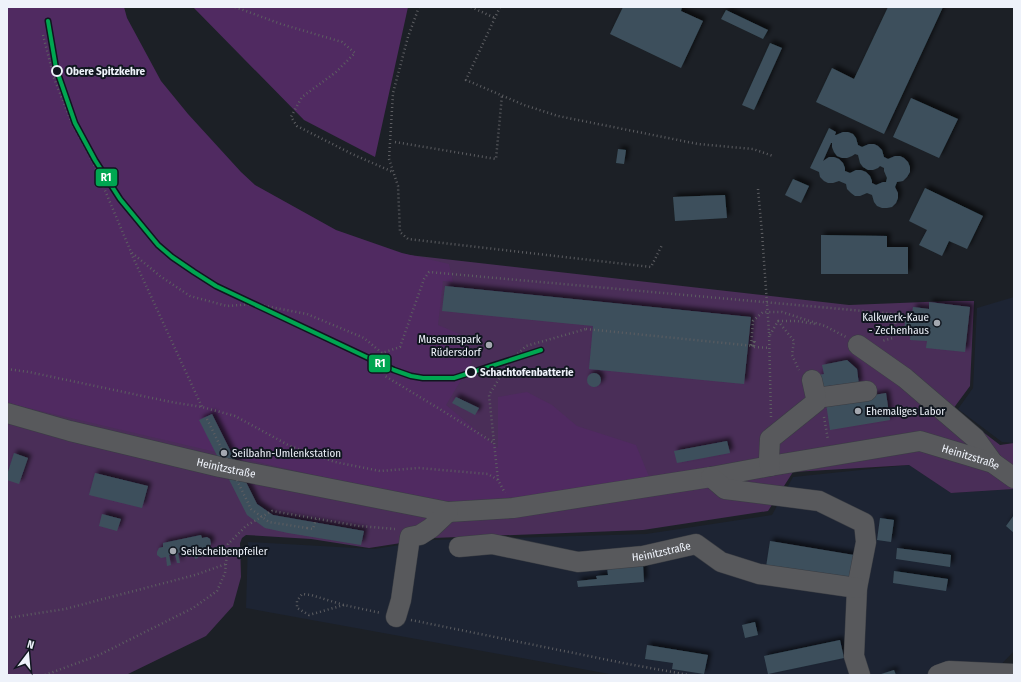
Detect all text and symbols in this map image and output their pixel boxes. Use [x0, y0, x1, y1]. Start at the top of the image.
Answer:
marker: Obere Spitzkehre [51, 65, 63, 77]
place label: Obere Spitzkehre [66, 65, 146, 78]
line badge: R1 [95, 168, 118, 187]
text: R1 [101, 171, 111, 184]
place label: Kalkwerk-Kaue - Zechenhaus [862, 311, 929, 337]
marker: Kalkwerk-Kaue - Zechenhaus [932, 318, 942, 328]
place label: Museumspark Rüdersdorf [418, 333, 482, 359]
marker: Museumspark Rüdersdorf [484, 340, 494, 350]
line badge: R1 [368, 354, 391, 373]
text: R1 [375, 357, 385, 370]
marker: Schachtofenbatterie [465, 366, 477, 378]
place label: Schachtofenbatterie [480, 366, 574, 379]
place label: Ehemaliges Labor [866, 405, 945, 418]
marker: Ehemaliges Labor [853, 406, 863, 416]
street label: Heinitzstraße [940, 442, 1002, 473]
place label: Seilbahn-Umlenkstation [232, 447, 341, 460]
marker: Seilbahn-Umlenkstation [219, 448, 229, 458]
street label: Heinitzstraße [195, 456, 257, 481]
street label: Heinitzstraße [631, 539, 692, 564]
place label: Seilscheibenpfeiler [181, 545, 268, 558]
marker: Seilscheibenpfeiler [168, 546, 178, 556]
north arrow [8, 634, 48, 674]
text: N [26, 638, 36, 652]

